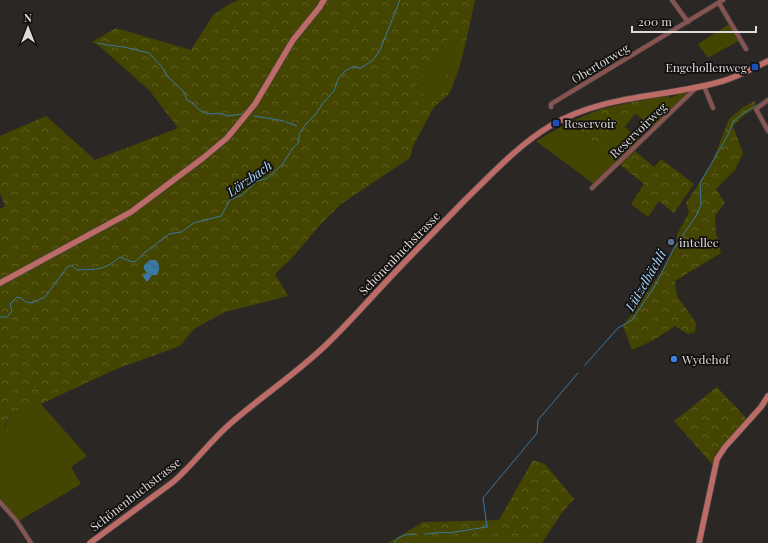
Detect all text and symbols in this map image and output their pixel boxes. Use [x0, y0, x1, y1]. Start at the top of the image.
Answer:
north arrow [8, 8, 48, 48]
scale bar [632, 8, 756, 34]
text: N [24, 10, 32, 25]
text: 200 m [638, 13, 672, 29]
street label: Obertorweg [568, 39, 632, 87]
place label: Engehollenweg [665, 59, 748, 75]
marker: Engehollenweg [750, 62, 760, 72]
street label: Reservoirweg [606, 98, 670, 161]
place label: Reservoir [564, 115, 616, 131]
marker: Reservoir [551, 118, 561, 128]
water label: Lörzbach [222, 156, 275, 200]
street label: Schönenbuchstrasse [355, 208, 443, 298]
place label: intellec [679, 234, 719, 250]
marker: intellec [666, 237, 676, 247]
water label: Lützelbächli [620, 245, 670, 314]
place label: Wydehof [681, 351, 730, 367]
marker: Wydehof [669, 354, 679, 364]
street label: Schönenbuchstrasse [86, 454, 184, 534]

